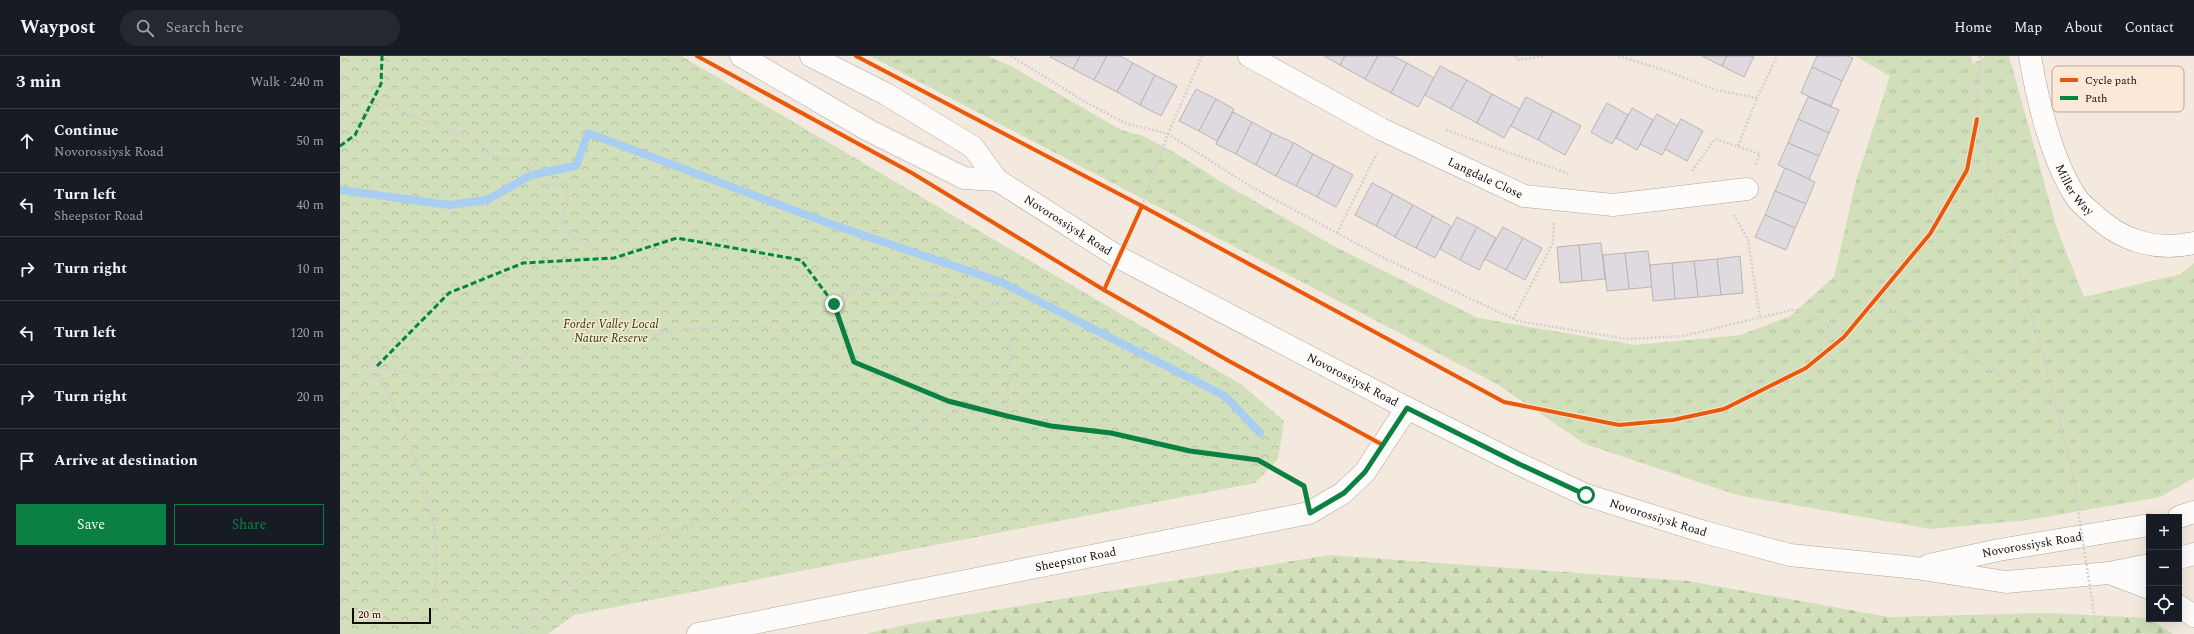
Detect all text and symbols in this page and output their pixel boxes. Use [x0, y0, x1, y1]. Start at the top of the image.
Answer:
search box [120, 10, 400, 46]
text: Waypost [20, 13, 96, 42]
text: Search here [166, 16, 243, 39]
icon: search [134, 17, 156, 39]
text: Home [1954, 17, 1992, 38]
text: Map [2014, 17, 2042, 38]
text: About [2064, 17, 2103, 38]
text: Contact [2125, 17, 2174, 38]
legend [2052, 66, 2184, 112]
text: 3 min [16, 69, 61, 95]
text: Walk · 240 m [250, 72, 324, 92]
text: Cycle path [2085, 72, 2137, 89]
text: Path [2085, 90, 2107, 107]
text: Continue [54, 119, 119, 142]
icon: ahead [16, 130, 38, 152]
text: 50 m [297, 131, 324, 151]
text: Novorossiysk Road [54, 142, 164, 162]
street label: Langdale Close [1444, 152, 1526, 204]
street label: Miller Way [2050, 161, 2099, 221]
text: Turn left [54, 183, 116, 206]
street label: Novorossiysk Road [1020, 190, 1116, 261]
icon: left [16, 194, 38, 216]
text: 40 m [297, 195, 324, 215]
text: Sheepstor Road [54, 206, 143, 226]
text: Turn right [54, 257, 127, 280]
icon: right [16, 258, 38, 280]
text: 10 m [297, 259, 324, 279]
route end [825, 295, 843, 313]
park label: Forder Valley Local Nature Reserve [563, 315, 659, 348]
text: Turn left [54, 321, 116, 344]
icon: left [16, 322, 38, 344]
text: 120 m [290, 323, 324, 343]
street label: Novorossiysk Road [1303, 348, 1402, 412]
text: Turn right [54, 385, 127, 408]
icon: right [16, 386, 38, 408]
text: 20 m [297, 387, 324, 407]
text: Arrive at destination [54, 449, 198, 472]
icon: arrive [16, 450, 38, 472]
route start [1577, 486, 1595, 504]
street label: Novorossiysk Road [1607, 494, 1710, 542]
button: Save [16, 504, 166, 545]
button: Share [174, 504, 324, 545]
map controls [2146, 514, 2182, 622]
button: + [2146, 514, 2182, 550]
street label: Novorossiysk Road [1980, 527, 2084, 563]
street label: Sheepstor Road [1033, 542, 1118, 577]
button: − [2146, 550, 2182, 586]
button: locate [2146, 586, 2182, 622]
scale bar [352, 606, 431, 625]
text: 20 m [358, 606, 381, 623]

